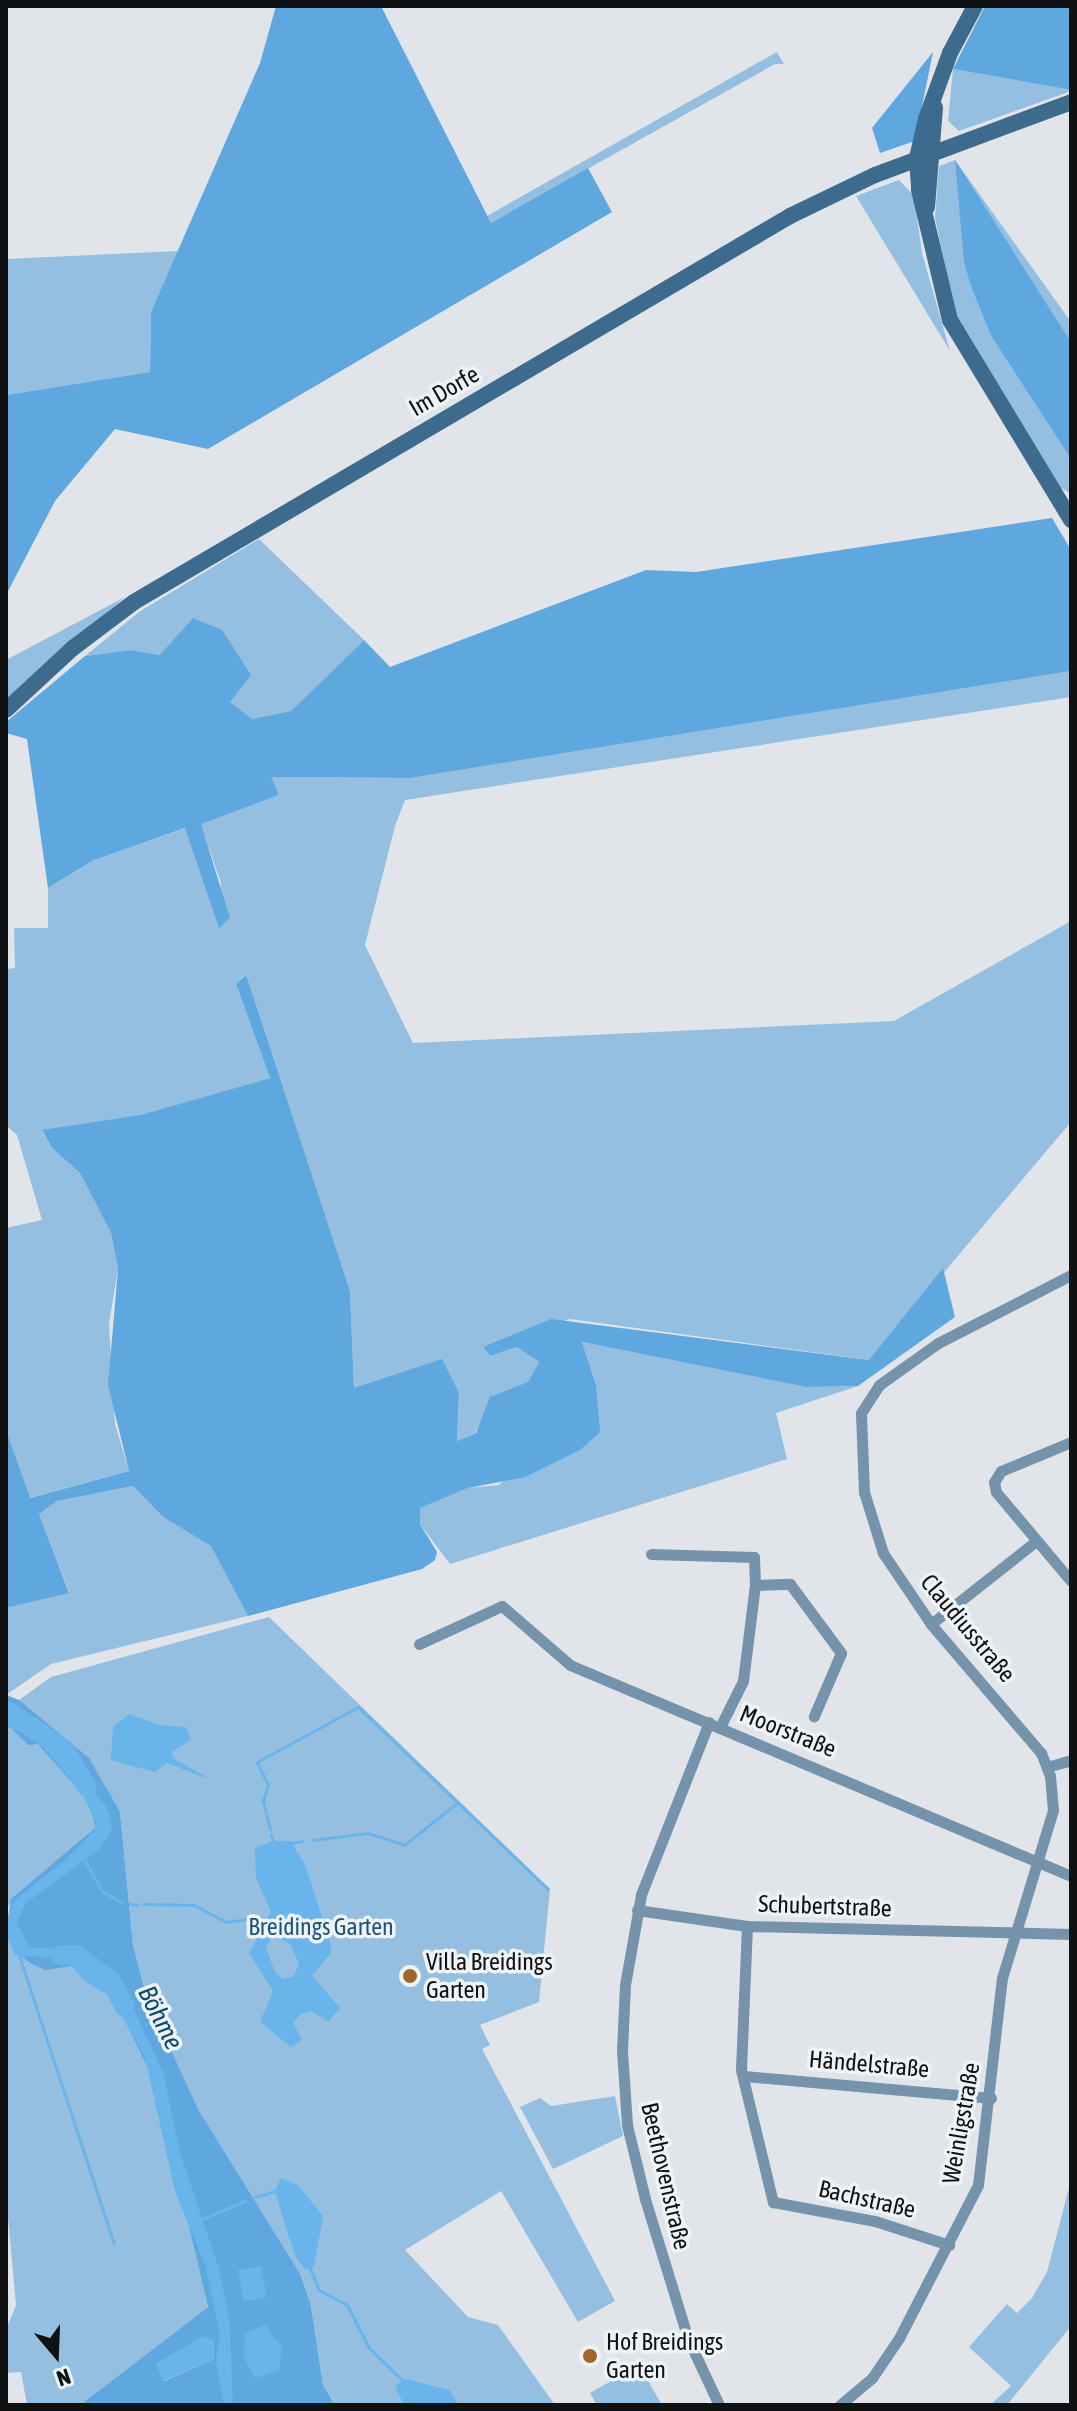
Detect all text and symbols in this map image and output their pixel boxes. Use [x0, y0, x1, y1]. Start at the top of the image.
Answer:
street label: Im Dorfe [404, 360, 484, 422]
street label: Claudiusstraße [914, 1568, 1022, 1688]
street label: Moorstraße [736, 1699, 840, 1763]
street label: Schubertstraße [758, 1889, 892, 1923]
park label: Breidings Garten [248, 1913, 394, 1941]
place label: Villa Breidings Garten [426, 1948, 553, 2004]
marker: Villa Breidings Garten [401, 1967, 419, 1985]
water label: Böhme [131, 1981, 189, 2055]
street label: Händelstraße [808, 2044, 930, 2084]
street label: Weinligstraße [936, 2060, 986, 2186]
street label: Beethovenstraße [635, 2100, 697, 2252]
street label: Bachstraße [816, 2174, 918, 2224]
north arrow [16, 2315, 96, 2395]
place label: Hof Breidings Garten [606, 2328, 723, 2384]
marker: Hof Breidings Garten [581, 2347, 599, 2365]
text: N [53, 2363, 74, 2392]

